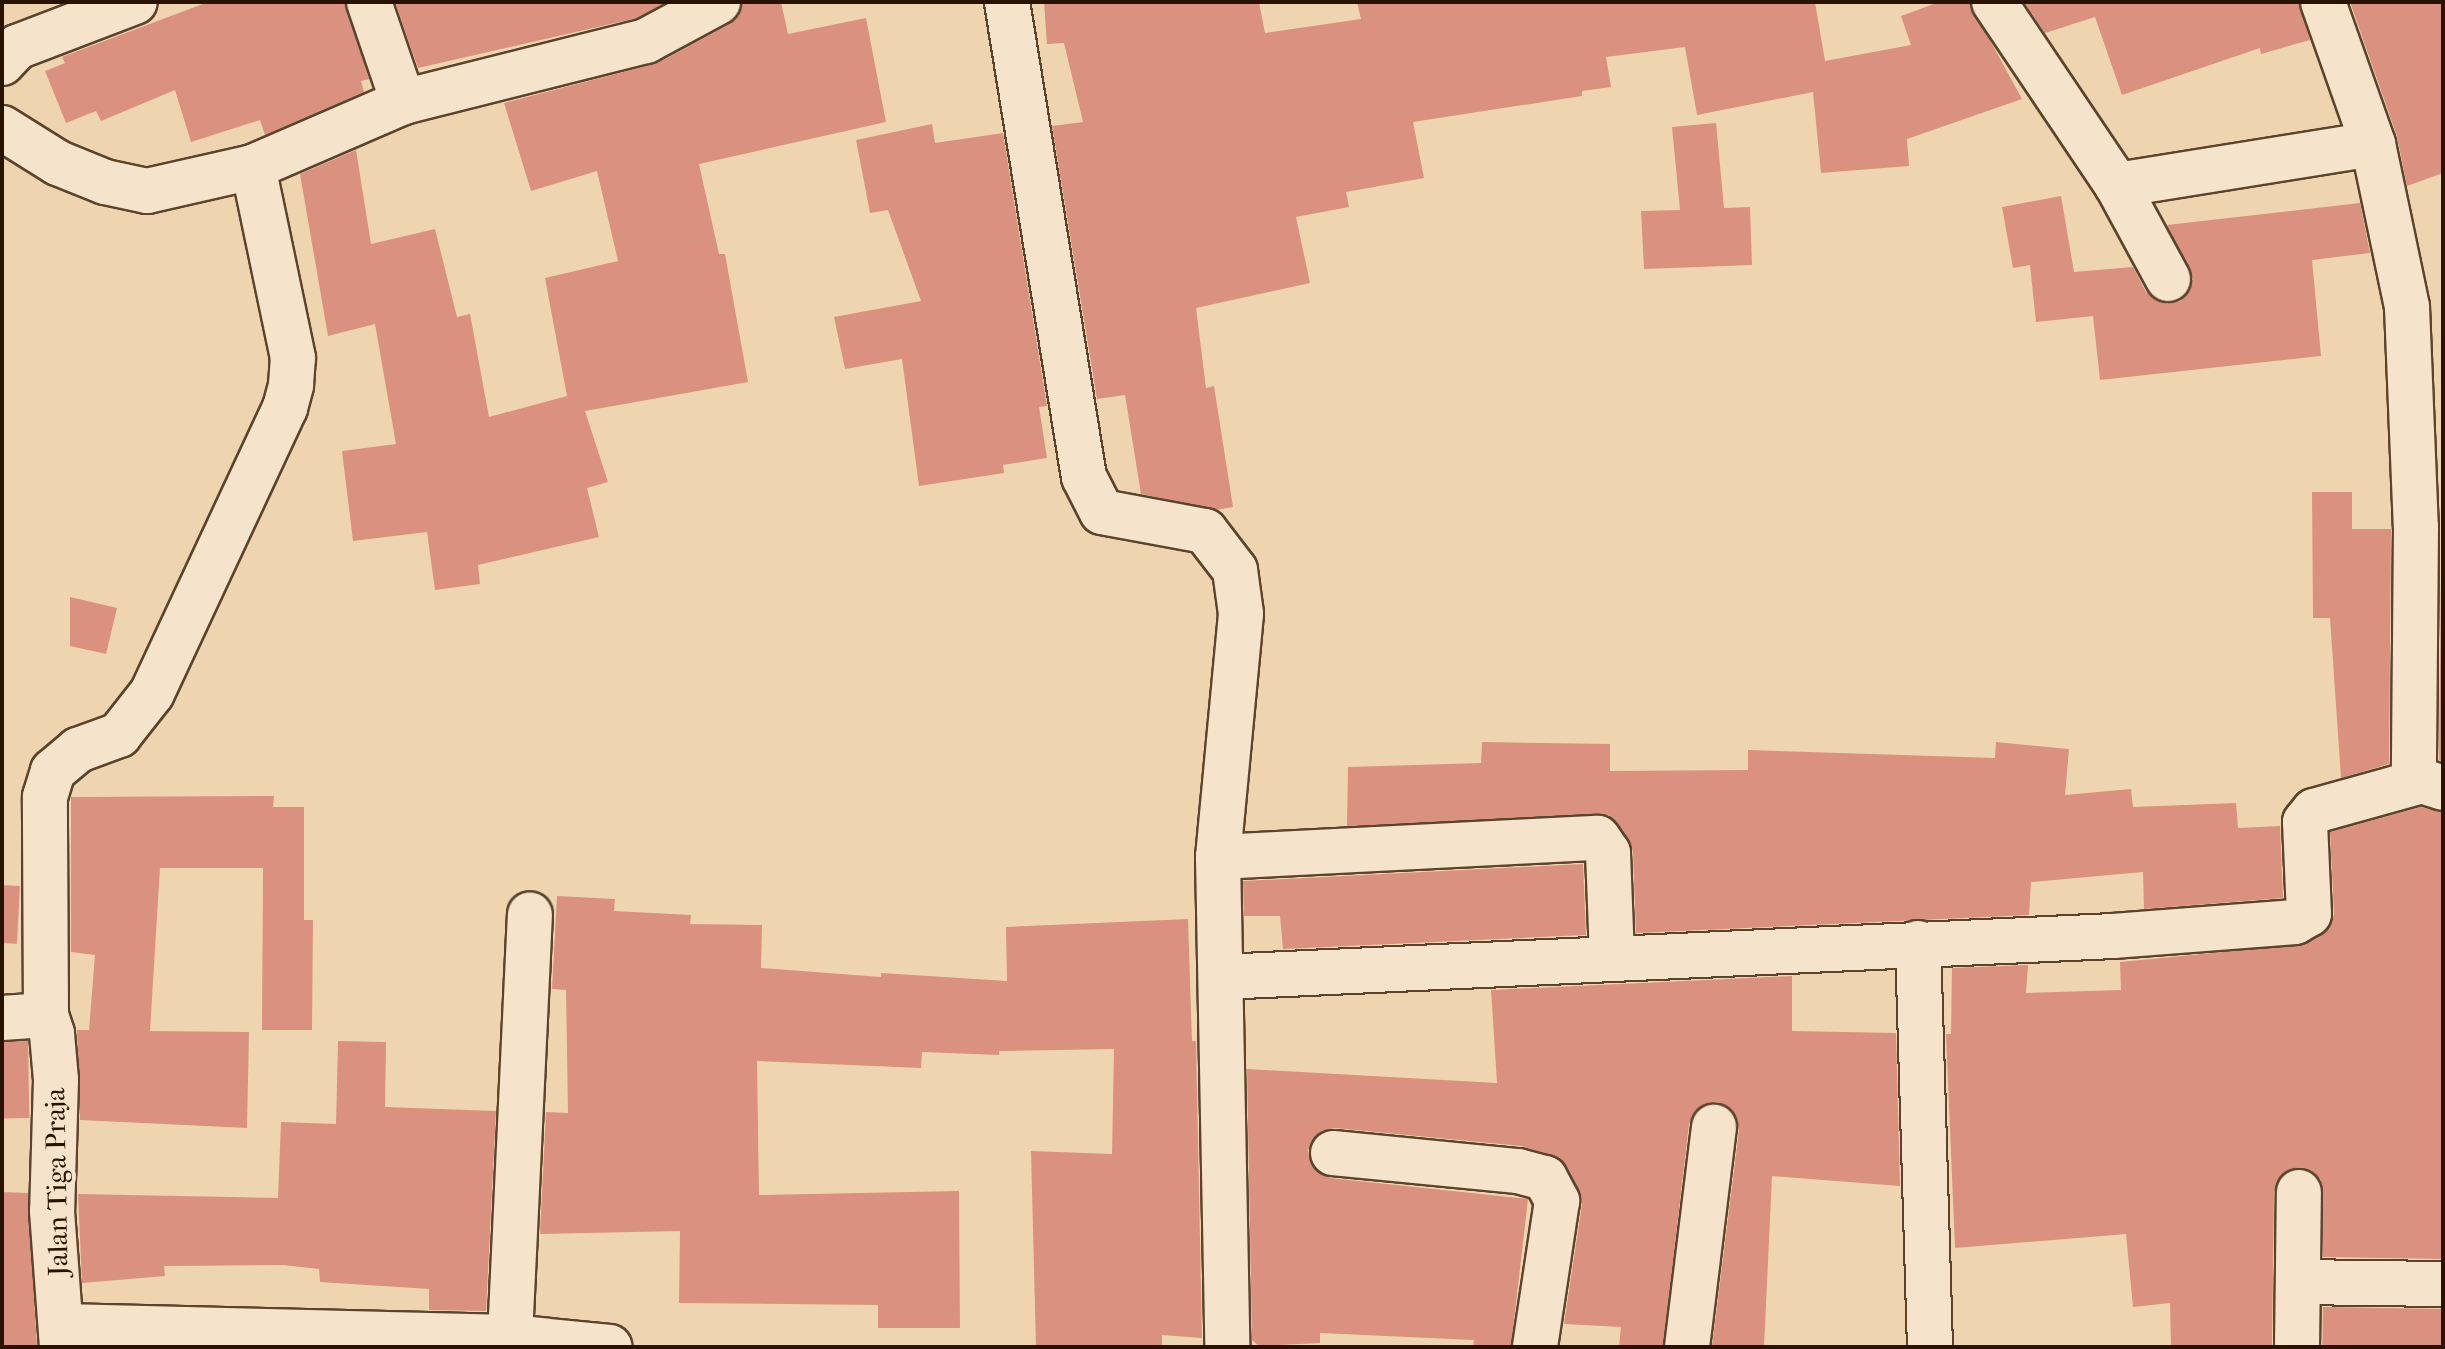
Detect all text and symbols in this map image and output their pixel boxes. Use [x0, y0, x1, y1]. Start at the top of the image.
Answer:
street label: Jalan Tiga Praja [39, 1088, 75, 1276]

